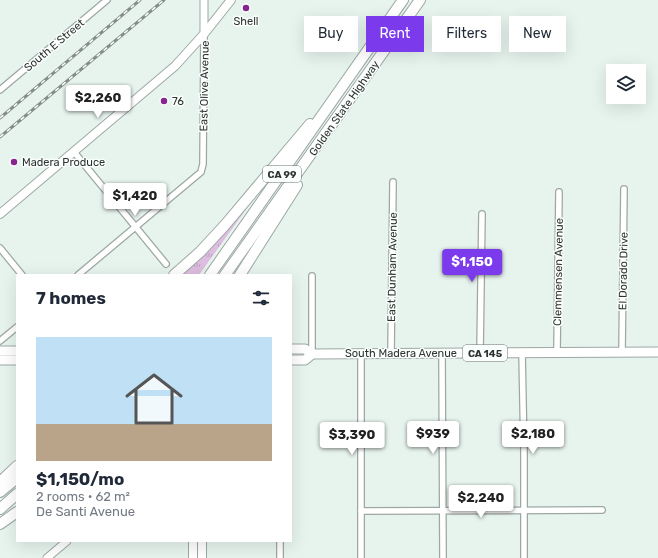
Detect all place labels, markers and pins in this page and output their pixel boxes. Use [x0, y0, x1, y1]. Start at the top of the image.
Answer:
marker: Shell [241, 3, 251, 13]
place label: Shell [233, 15, 259, 28]
pin: $2,260 [65, 85, 131, 119]
place label: 76 [172, 95, 184, 108]
marker: 76 [159, 96, 169, 106]
place label: Madera Produce [22, 156, 105, 169]
marker: Madera Produce [9, 157, 19, 167]
pin: $1,420 [102, 183, 168, 217]
pin: $1,150 [439, 249, 505, 283]
pin: $939 [409, 421, 457, 455]
pin: $2,180 [500, 421, 566, 455]
pin: $3,390 [319, 422, 385, 456]
pin: $2,240 [448, 485, 514, 519]

